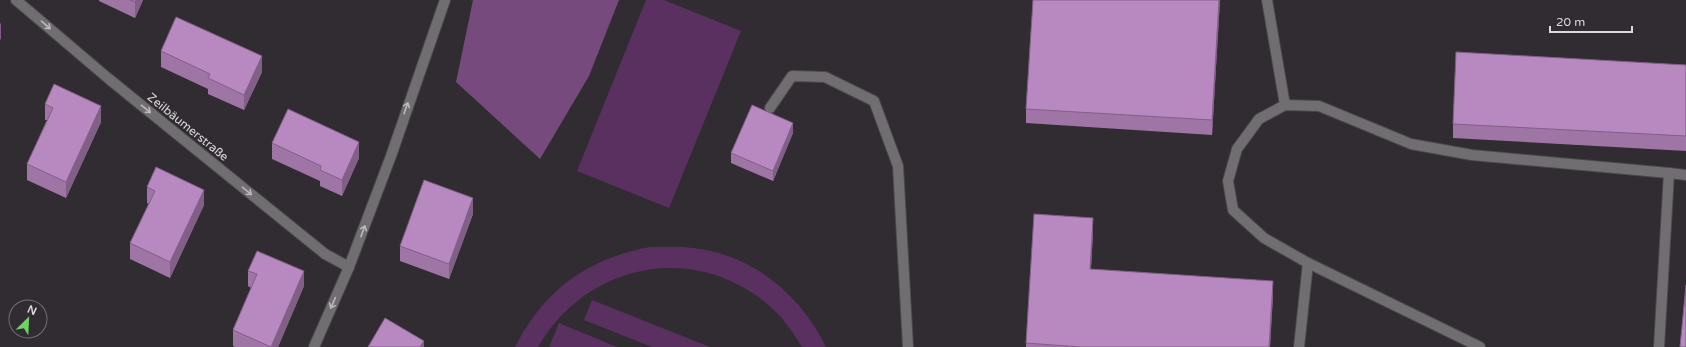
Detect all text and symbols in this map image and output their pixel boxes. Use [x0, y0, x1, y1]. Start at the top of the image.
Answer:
scale bar [1550, 8, 1632, 34]
text: 20 m [1556, 15, 1585, 29]
one-way arrow [41, 21, 51, 30]
street label: Zeilbäumerstraße [145, 90, 231, 164]
one-way arrow [403, 103, 411, 115]
one-way arrow [140, 105, 151, 113]
one-way arrow [241, 186, 252, 195]
one-way arrow [359, 225, 367, 237]
one-way arrow [329, 297, 336, 309]
north arrow [8, 299, 48, 339]
text: N [25, 303, 39, 318]

